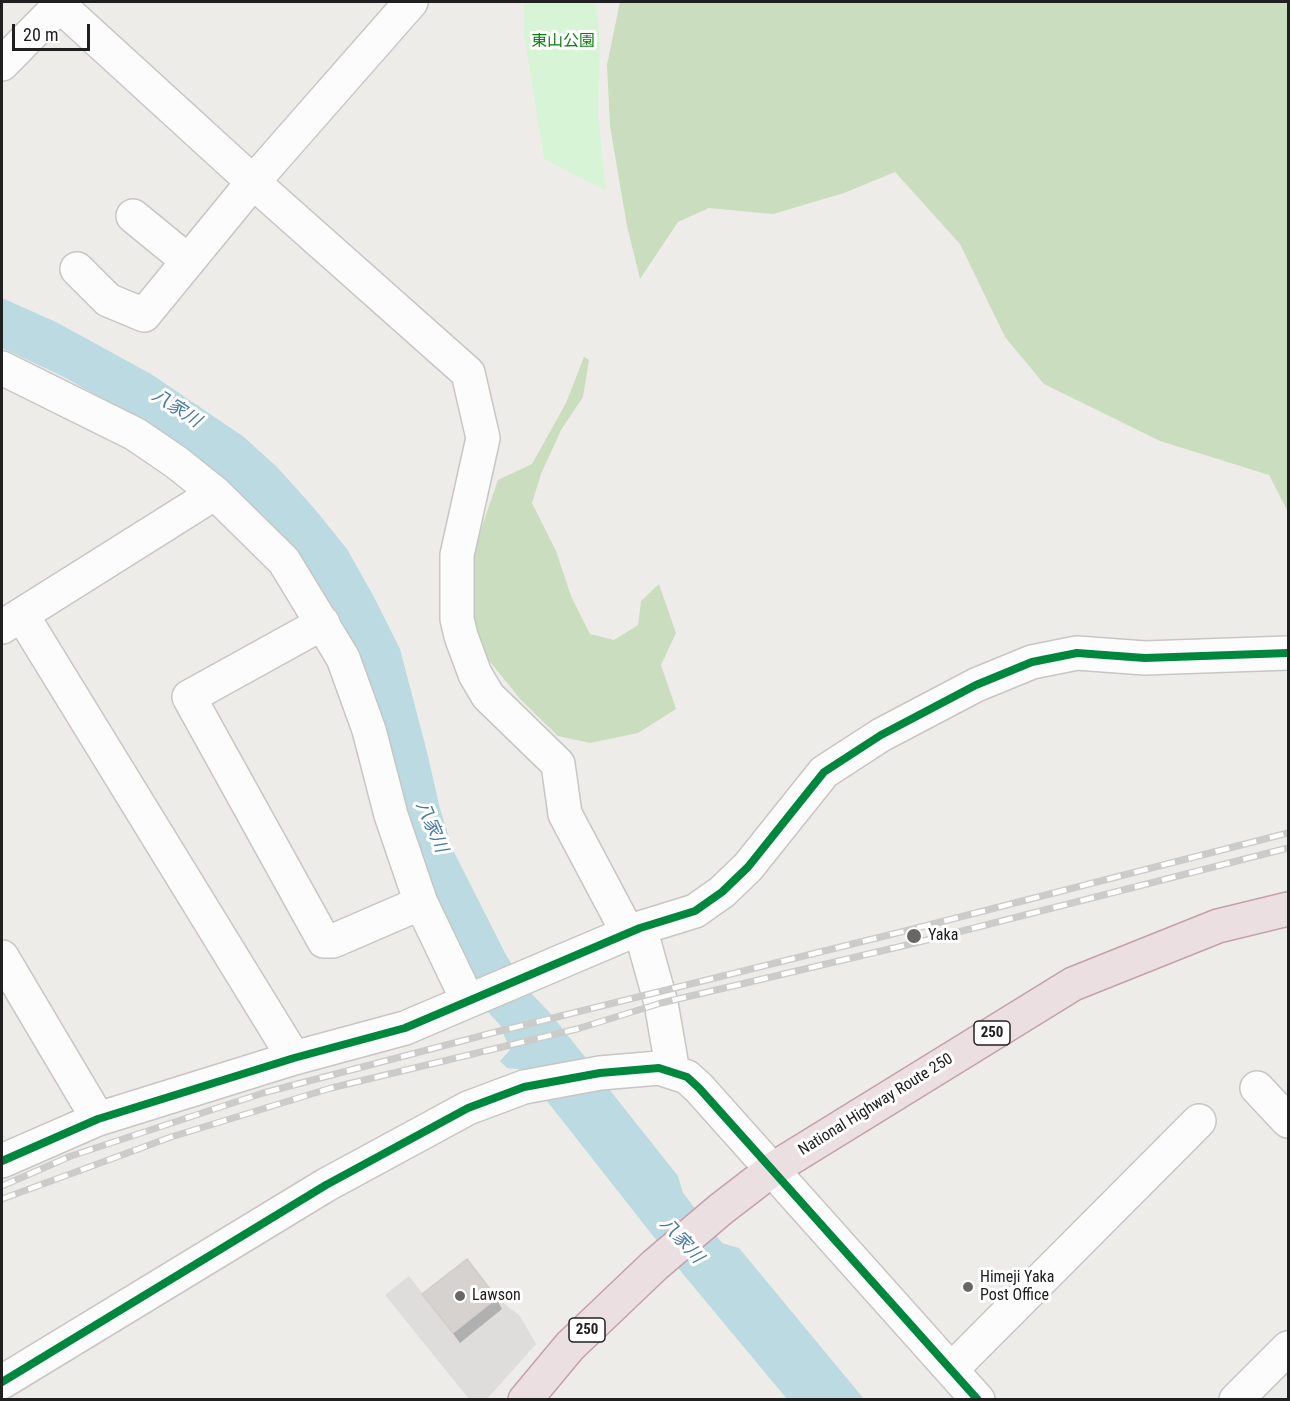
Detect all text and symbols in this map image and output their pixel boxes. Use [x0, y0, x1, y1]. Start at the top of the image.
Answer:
scale bar [15, 12, 93, 50]
text: 20 m [23, 24, 58, 45]
park label: 東山公園 [531, 32, 595, 52]
water label: 八家川 [147, 385, 205, 433]
water label: 八家川 [411, 798, 451, 856]
place label: Yaka [928, 926, 958, 946]
marker: Yaka [905, 927, 923, 945]
road number: 250 [974, 1021, 1010, 1045]
street label: National Highway Route 250 [795, 1050, 957, 1160]
water label: 八家川 [655, 1214, 707, 1268]
place label: Himeji Yaka Post Office [980, 1268, 1054, 1306]
marker: Himeji Yaka Post Office [961, 1280, 975, 1294]
place label: Lawson [472, 1286, 521, 1306]
marker: Lawson [453, 1289, 467, 1303]
road number: 250 [569, 1318, 605, 1342]

